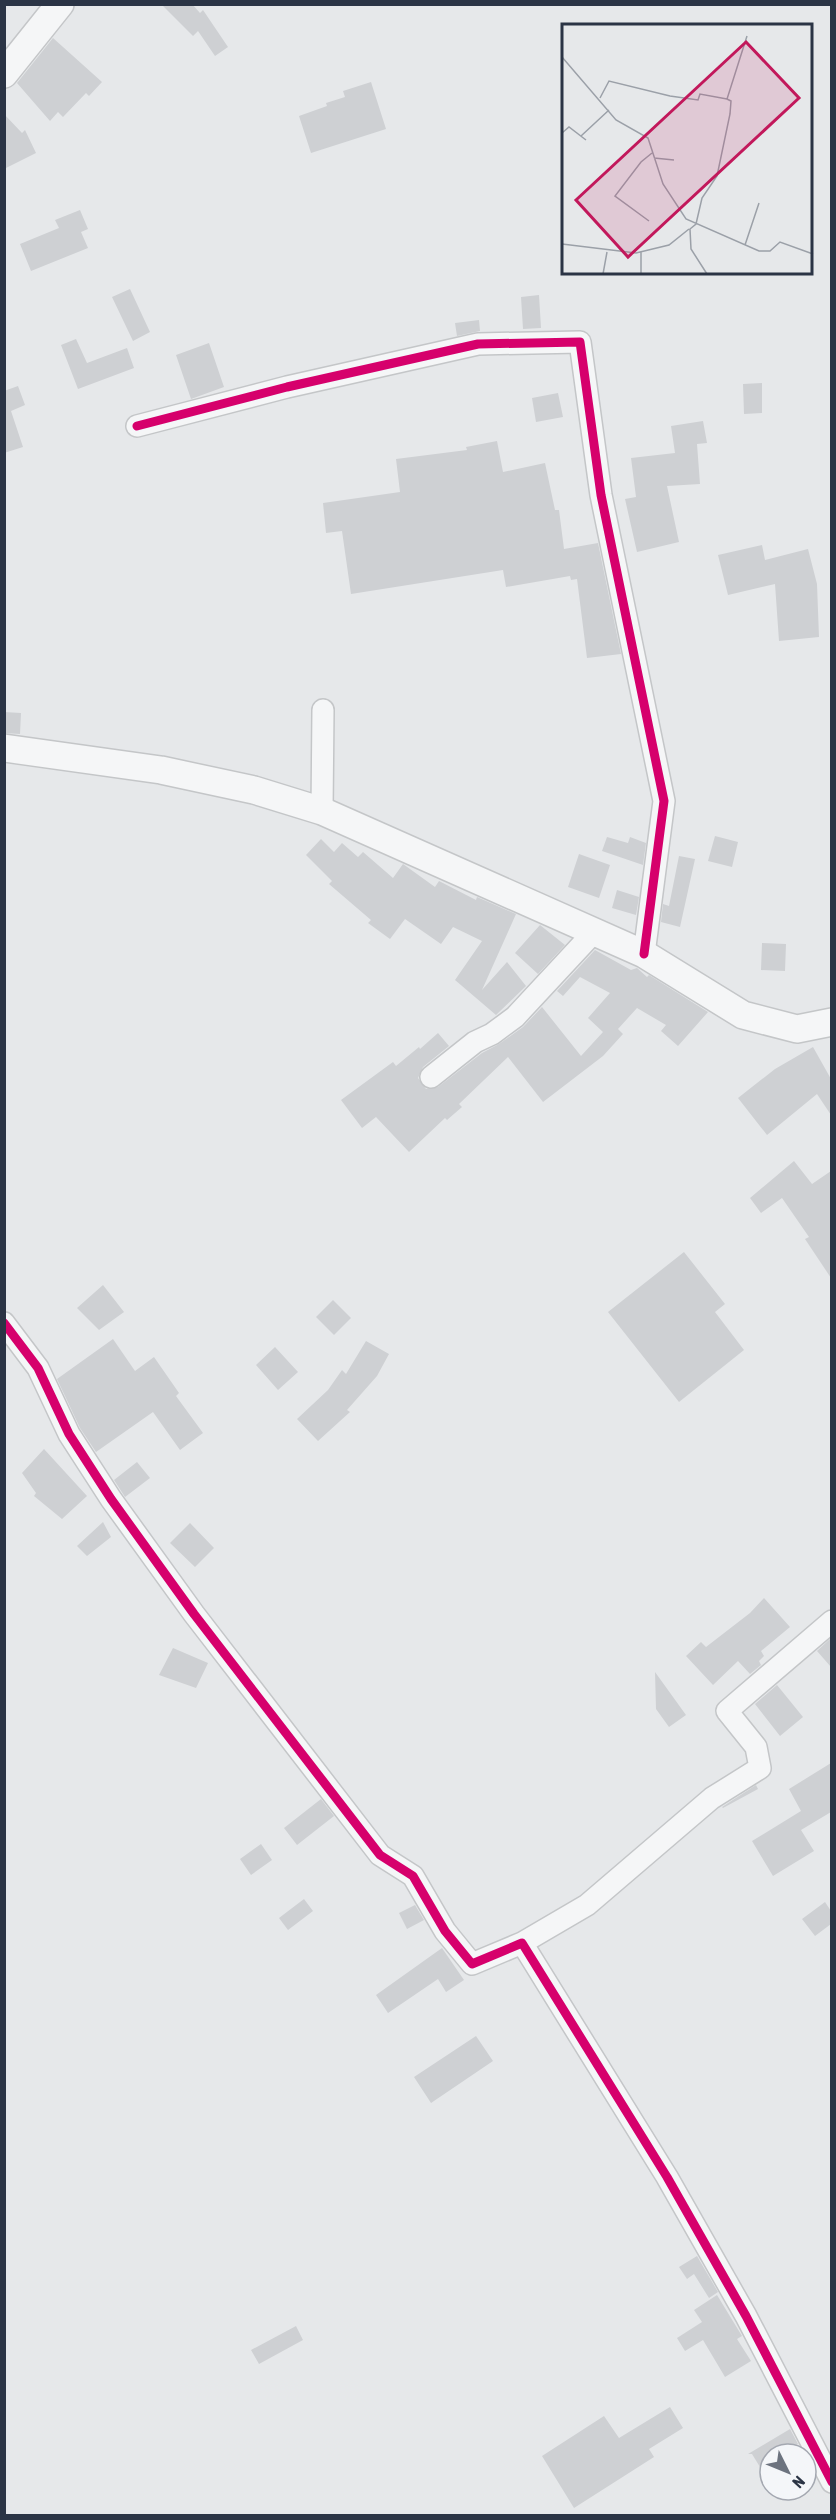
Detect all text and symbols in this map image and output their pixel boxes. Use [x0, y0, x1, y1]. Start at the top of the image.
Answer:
inset map [562, 24, 812, 274]
north arrow [758, 2442, 818, 2502]
text: N [789, 2473, 809, 2492]

